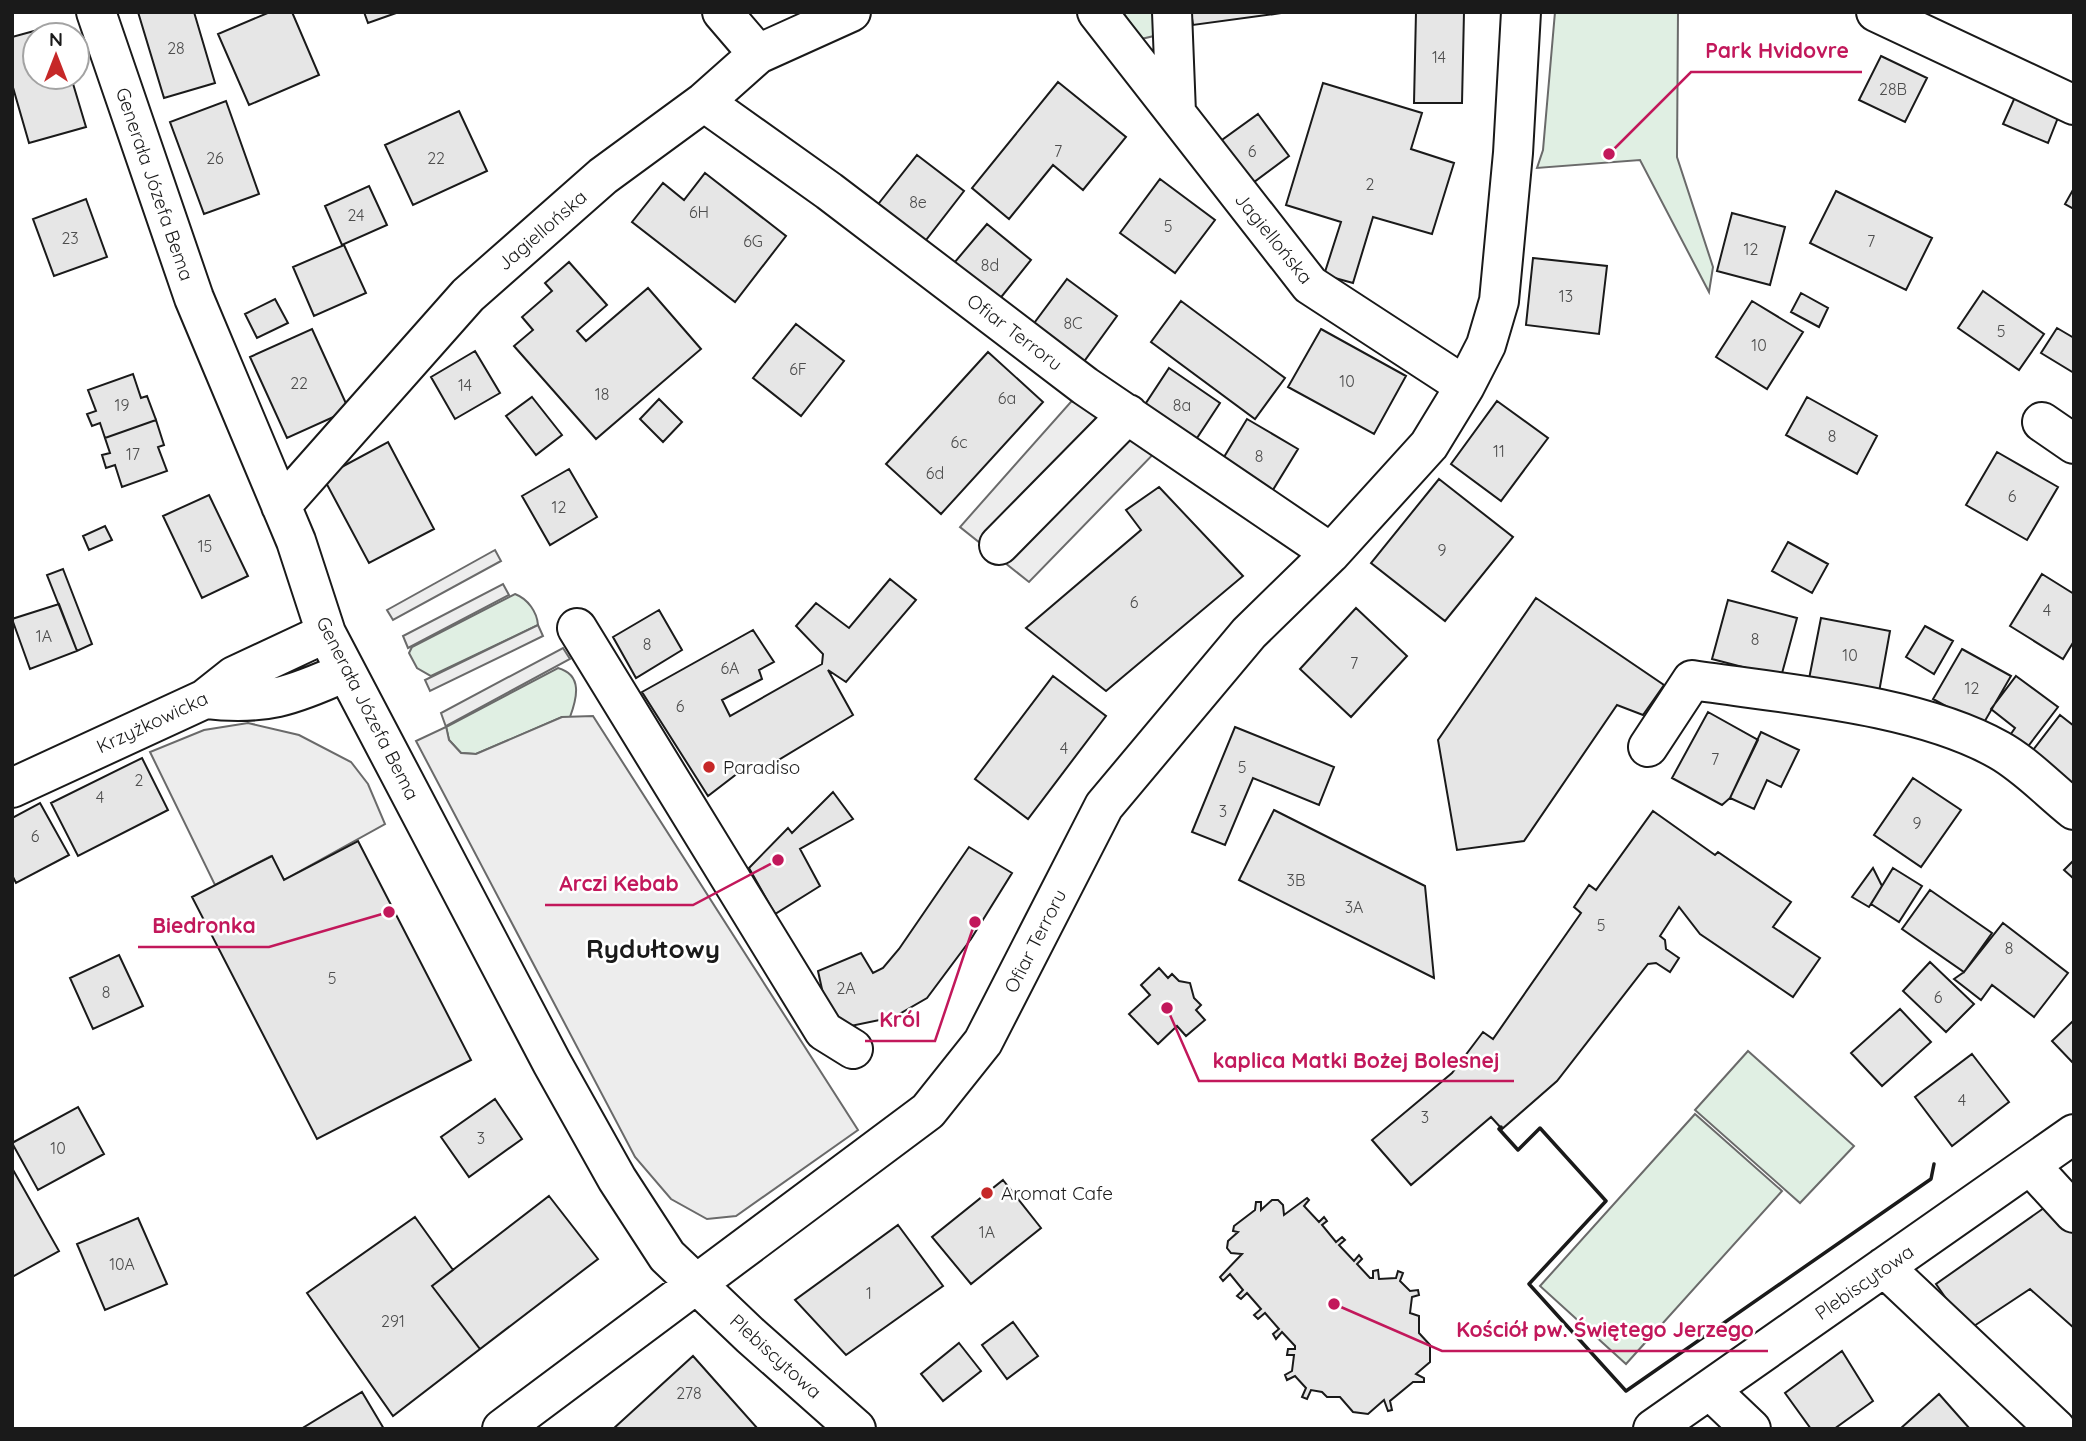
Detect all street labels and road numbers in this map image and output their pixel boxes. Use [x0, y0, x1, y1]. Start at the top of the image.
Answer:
street label: Generała Józefa Bema [111, 84, 199, 284]
street label: Jagiellońska [492, 185, 592, 275]
street label: Jagiellońska [1230, 187, 1318, 289]
street label: Ofiar Terroru [963, 288, 1067, 376]
street label: Generała Józefa Bema [311, 612, 425, 804]
street label: Krzyżkowicka [93, 686, 211, 758]
street label: Ofiar Terroru [999, 885, 1071, 997]
street label: Plebiscytowa [1810, 1239, 1918, 1325]
street label: Plebiscytowa [725, 1309, 827, 1403]

